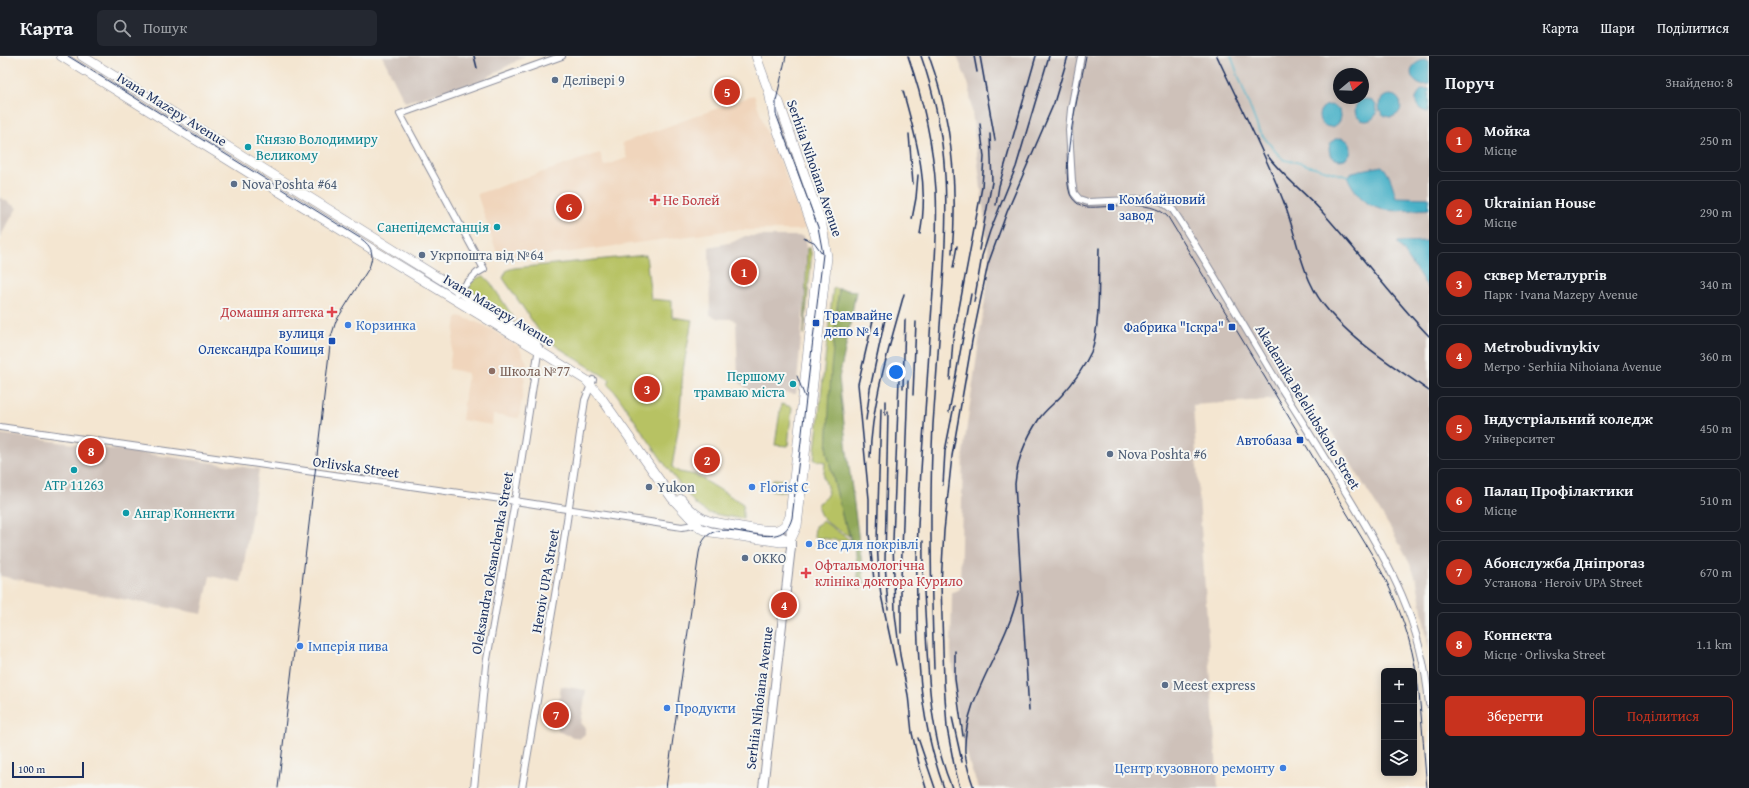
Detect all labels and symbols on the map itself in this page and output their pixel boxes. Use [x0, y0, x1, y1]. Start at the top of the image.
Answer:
street label: Ivana Mazepy Avenue [113, 67, 231, 151]
north arrow [1333, 68, 1369, 104]
place label: Делівері 9 [562, 70, 625, 90]
marker: Делівері 9 [550, 75, 560, 85]
pin: 5 [714, 77, 740, 107]
street label: Serhiia Nihoiana Avenue [782, 97, 848, 240]
place label: Князю Володимиру Великому [256, 129, 378, 165]
marker: Князю Володимиру Великому [243, 142, 253, 152]
place label: Nova Poshta #64 [242, 174, 338, 194]
marker: Nova Poshta #64 [229, 179, 239, 189]
place label: Комбайновий завод [1119, 189, 1206, 225]
place label: Не Болей [663, 190, 720, 210]
pin: 6 [556, 192, 582, 222]
marker: Не Болей [650, 195, 660, 205]
marker: Комбайновий завод [1106, 202, 1116, 212]
place label: Санепідемстанція [377, 217, 489, 237]
marker: Санепідемстанція [492, 222, 502, 232]
place label: Укрпошта від №64 [430, 245, 544, 265]
marker: Укрпошта від №64 [417, 250, 427, 260]
pin: 1 [731, 257, 757, 287]
street label: Ivana Mazepy Avenue [440, 269, 559, 351]
place label: Домашня аптека [219, 302, 324, 322]
place label: Трамвайне депо № 4 [824, 305, 893, 341]
marker: Домашня аптека [327, 307, 337, 317]
place label: Корзинка [356, 315, 416, 335]
place label: Фабрика "Іскра" [1124, 317, 1224, 337]
marker: Трамвайне депо № 4 [811, 318, 821, 328]
marker: Корзинка [343, 320, 353, 330]
street label: Akademika Beleliubskoho Street [1251, 321, 1365, 493]
marker: Фабрика "Іскра" [1227, 322, 1237, 332]
place label: вулиця Олександра Кошиця [198, 323, 324, 359]
marker: вулиця Олександра Кошиця [327, 336, 337, 346]
place label: Школа №77 [500, 361, 571, 381]
your location [886, 362, 906, 382]
marker: Школа №77 [487, 366, 497, 376]
place label: Першому трамваю міста [694, 366, 785, 402]
pin: 3 [634, 374, 660, 404]
marker: Першому трамваю міста [788, 379, 798, 389]
place label: Автобаза [1236, 430, 1292, 450]
marker: Автобаза [1295, 435, 1305, 445]
pin: 8 [78, 436, 104, 466]
place label: Nova Poshta #6 [1118, 444, 1207, 464]
pin: 2 [694, 445, 720, 475]
marker: Nova Poshta #6 [1105, 449, 1115, 459]
street label: Orlivska Street [312, 451, 400, 483]
marker: ATP 11263 [69, 465, 79, 475]
street label: Oleksandra Oksanchenka Street [466, 470, 518, 656]
place label: ATP 11263 [44, 475, 104, 495]
place label: Yukon [657, 477, 695, 497]
place label: Florist C [760, 477, 809, 497]
marker: Yukon [644, 482, 654, 492]
marker: Florist C [747, 482, 757, 492]
place label: Ангар Коннекти [134, 503, 235, 523]
marker: Ангар Коннекти [121, 508, 131, 518]
street label: Heroiv UPA Street [526, 527, 564, 635]
place label: Все для покрівлі [817, 534, 919, 554]
marker: Все для покрівлі [804, 539, 814, 549]
place label: OKKO [753, 548, 786, 568]
marker: OKKO [740, 553, 750, 563]
place label: Офтальмологічна клініка доктора Курило [815, 555, 963, 591]
marker: Офтальмологічна клініка доктора Курило [800, 567, 812, 579]
pin: 4 [771, 590, 797, 620]
street label: Serhiia Nihoiana Avenue [740, 625, 778, 771]
place label: Імперія пива [308, 636, 388, 656]
marker: Імперія пива [295, 641, 305, 651]
place label: Meest express [1173, 675, 1255, 695]
marker: Meest express [1160, 680, 1170, 690]
place label: Продукти [675, 698, 736, 718]
pin: 7 [543, 700, 569, 730]
marker: Продукти [662, 703, 672, 713]
place label: Центр кузовного ремонту [1115, 758, 1275, 778]
scale bar [12, 760, 84, 779]
marker: Центр кузовного ремонту [1278, 763, 1288, 773]

